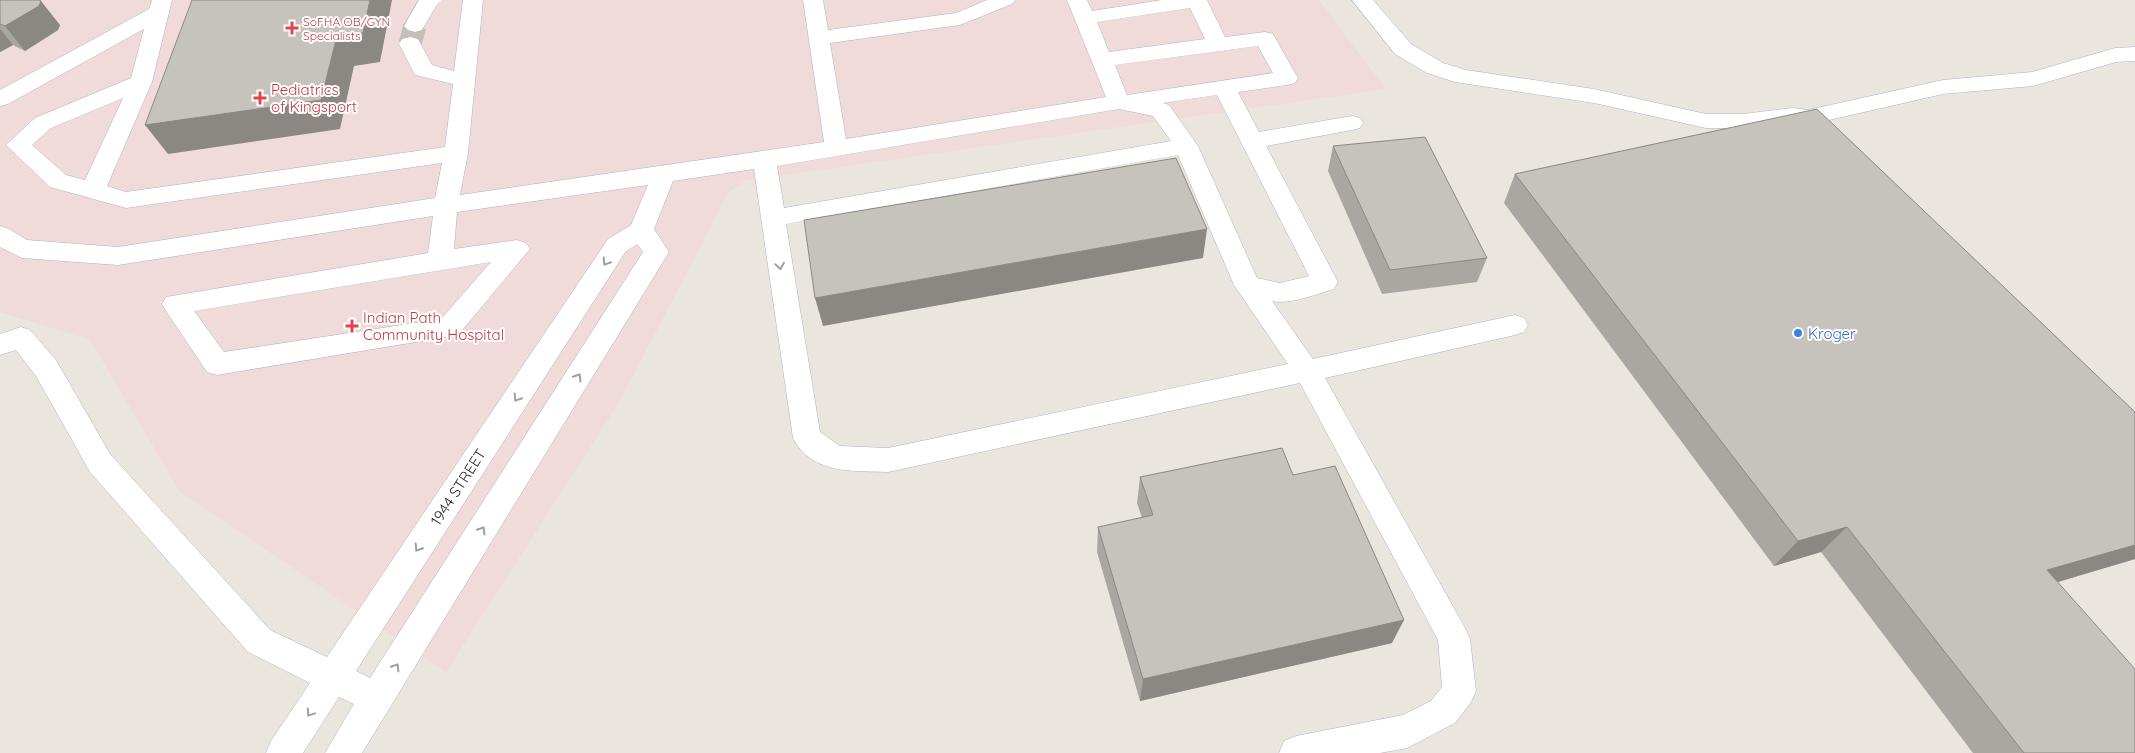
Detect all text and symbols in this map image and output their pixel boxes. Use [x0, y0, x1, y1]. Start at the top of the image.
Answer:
place label: SoFHA OB/GYN Specialists [303, 14, 390, 43]
marker: SoFHA OB/GYN Specialists [285, 21, 299, 35]
place label: Pediatrics of Kingsport [271, 80, 357, 116]
marker: Pediatrics of Kingsport [253, 91, 267, 105]
one-way arrow [603, 256, 612, 266]
one-way arrow [774, 263, 785, 271]
place label: Indian Path Community Hospital [363, 308, 504, 344]
marker: Indian Path Community Hospital [345, 319, 359, 333]
place label: Kroger [1808, 324, 1856, 343]
marker: Kroger [1792, 327, 1804, 339]
one-way arrow [571, 374, 581, 383]
one-way arrow [514, 392, 523, 401]
street label: 1944 STREET [426, 445, 490, 529]
one-way arrow [476, 526, 485, 535]
one-way arrow [415, 543, 424, 552]
one-way arrow [389, 664, 399, 673]
one-way arrow [306, 708, 316, 717]

